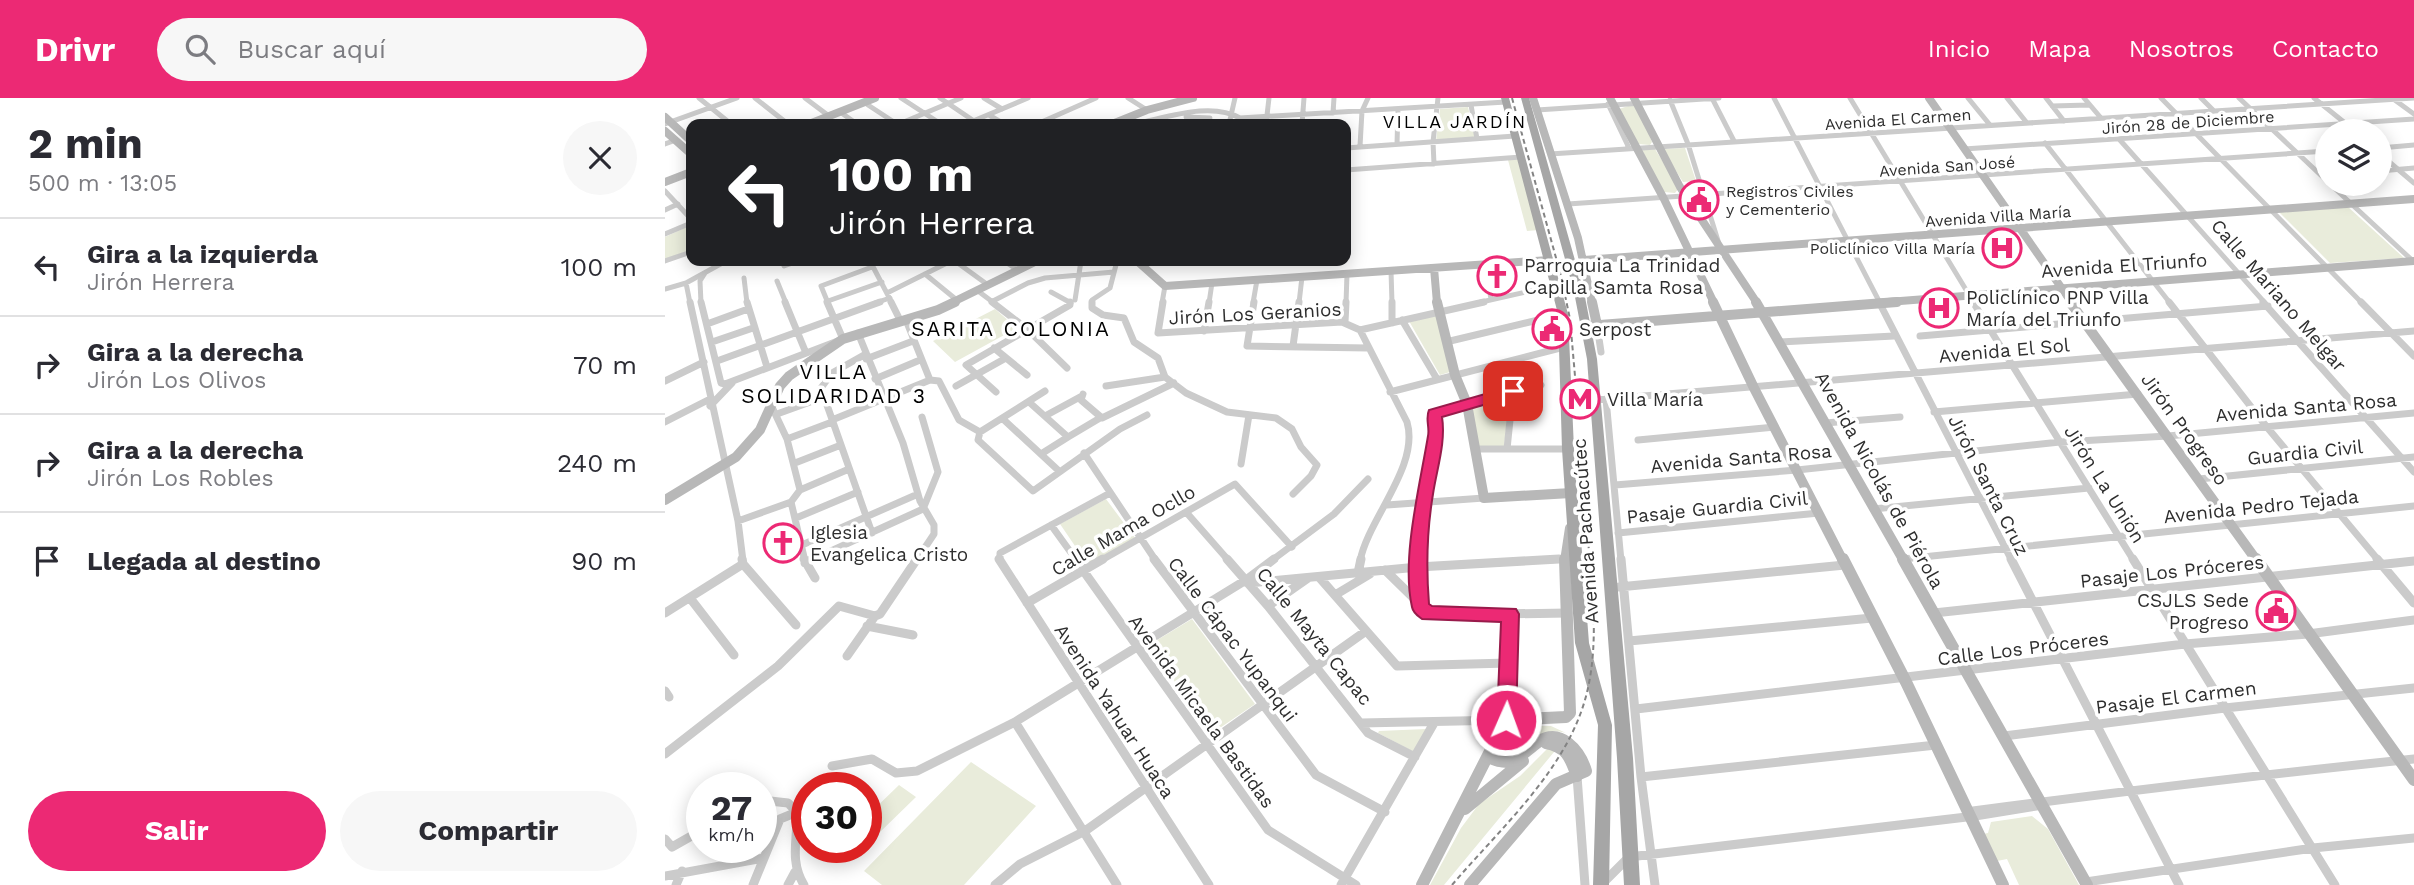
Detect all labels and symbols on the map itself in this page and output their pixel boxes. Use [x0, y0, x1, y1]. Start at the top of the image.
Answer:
street label: Avenida El Carmen [1824, 105, 1972, 134]
street label: Jirón 28 de Diciembre [2101, 107, 2275, 138]
district label: VILLA JARDÍN [1383, 111, 1527, 132]
street label: Avenida San José [1878, 152, 2016, 181]
public building icon: Registros Civiles y Cementerio [1678, 179, 1720, 221]
place label: Registros Civiles y Cementerio [1726, 182, 1854, 219]
street label: Avenida Villa María [1924, 202, 2072, 231]
street label: Calle Mariano Melgar [2206, 214, 2351, 376]
hospital icon: Policlínico Villa María [1981, 227, 2023, 269]
place label: Policlínico Villa María [1810, 239, 1975, 258]
street label: Avenida El Triunfo [2040, 248, 2208, 283]
place label: Parroquia La Trinidad Capilla Samta Rosa [1524, 254, 1720, 299]
church icon: Parroquia La Trinidad Capilla Samta Rosa [1476, 255, 1518, 297]
place label: Policlínico PNP Villa María del Triunfo [1966, 286, 2149, 331]
hospital icon: Policlínico PNP Villa María del Triunfo [1918, 287, 1960, 329]
street label: Jirón Los Geranios [1168, 297, 1342, 330]
public building icon: Serpost [1531, 308, 1573, 350]
district label: SARITA COLONIA [911, 316, 1111, 341]
place label: Serpost [1579, 318, 1651, 341]
street label: Avenida El Sol [1938, 333, 2071, 368]
district label: VILLA SOLIDARIDAD 3 [741, 359, 927, 408]
pin [1483, 361, 1543, 421]
street label: Avenida Nicolás de Piérola [1810, 368, 1949, 593]
street label: Jirón Progreso [2136, 369, 2233, 490]
metro station icon: Villa María [1559, 378, 1601, 420]
place label: Villa María [1607, 388, 1703, 411]
street label: Avenida Santa Rosa [2214, 388, 2398, 427]
street label: Jirón Santa Cruz [1943, 411, 2034, 559]
street label: Jirón La Unión [2059, 421, 2150, 547]
street label: Guardia Civil [2246, 435, 2364, 470]
street label: Avenida Pachacútec [1568, 438, 1603, 624]
street label: Avenida Santa Rosa [1649, 439, 1833, 478]
street label: Calle Mama Ocllo [1047, 480, 1199, 581]
street label: Avenida Pedro Tejada [2162, 485, 2360, 528]
street label: Pasaje Guardia Civil [1625, 487, 1809, 528]
place label: Iglesia Evangelica Cristo [810, 521, 968, 566]
church icon: Iglesia Evangelica Cristo [762, 522, 804, 564]
street label: Pasaje Los Próceres [2079, 550, 2265, 593]
street label: Calle Cápac Yupanqui [1163, 552, 1302, 726]
street label: Calle Mayta Capac [1252, 563, 1377, 710]
place label: CSJLS Sede Progreso [2137, 589, 2249, 634]
public building icon: CSJLS Sede Progreso [2255, 590, 2297, 632]
street label: Avenida Micaela Bastidas [1124, 610, 1279, 812]
street label: Avenida Yahuar Huaca [1050, 620, 1180, 803]
street label: Calle Los Próceres [1936, 627, 2110, 670]
street label: Pasaje El Carmen [2094, 676, 2258, 719]
position arrow [1469, 683, 1543, 757]
speed limit sign: 30 [791, 772, 882, 863]

